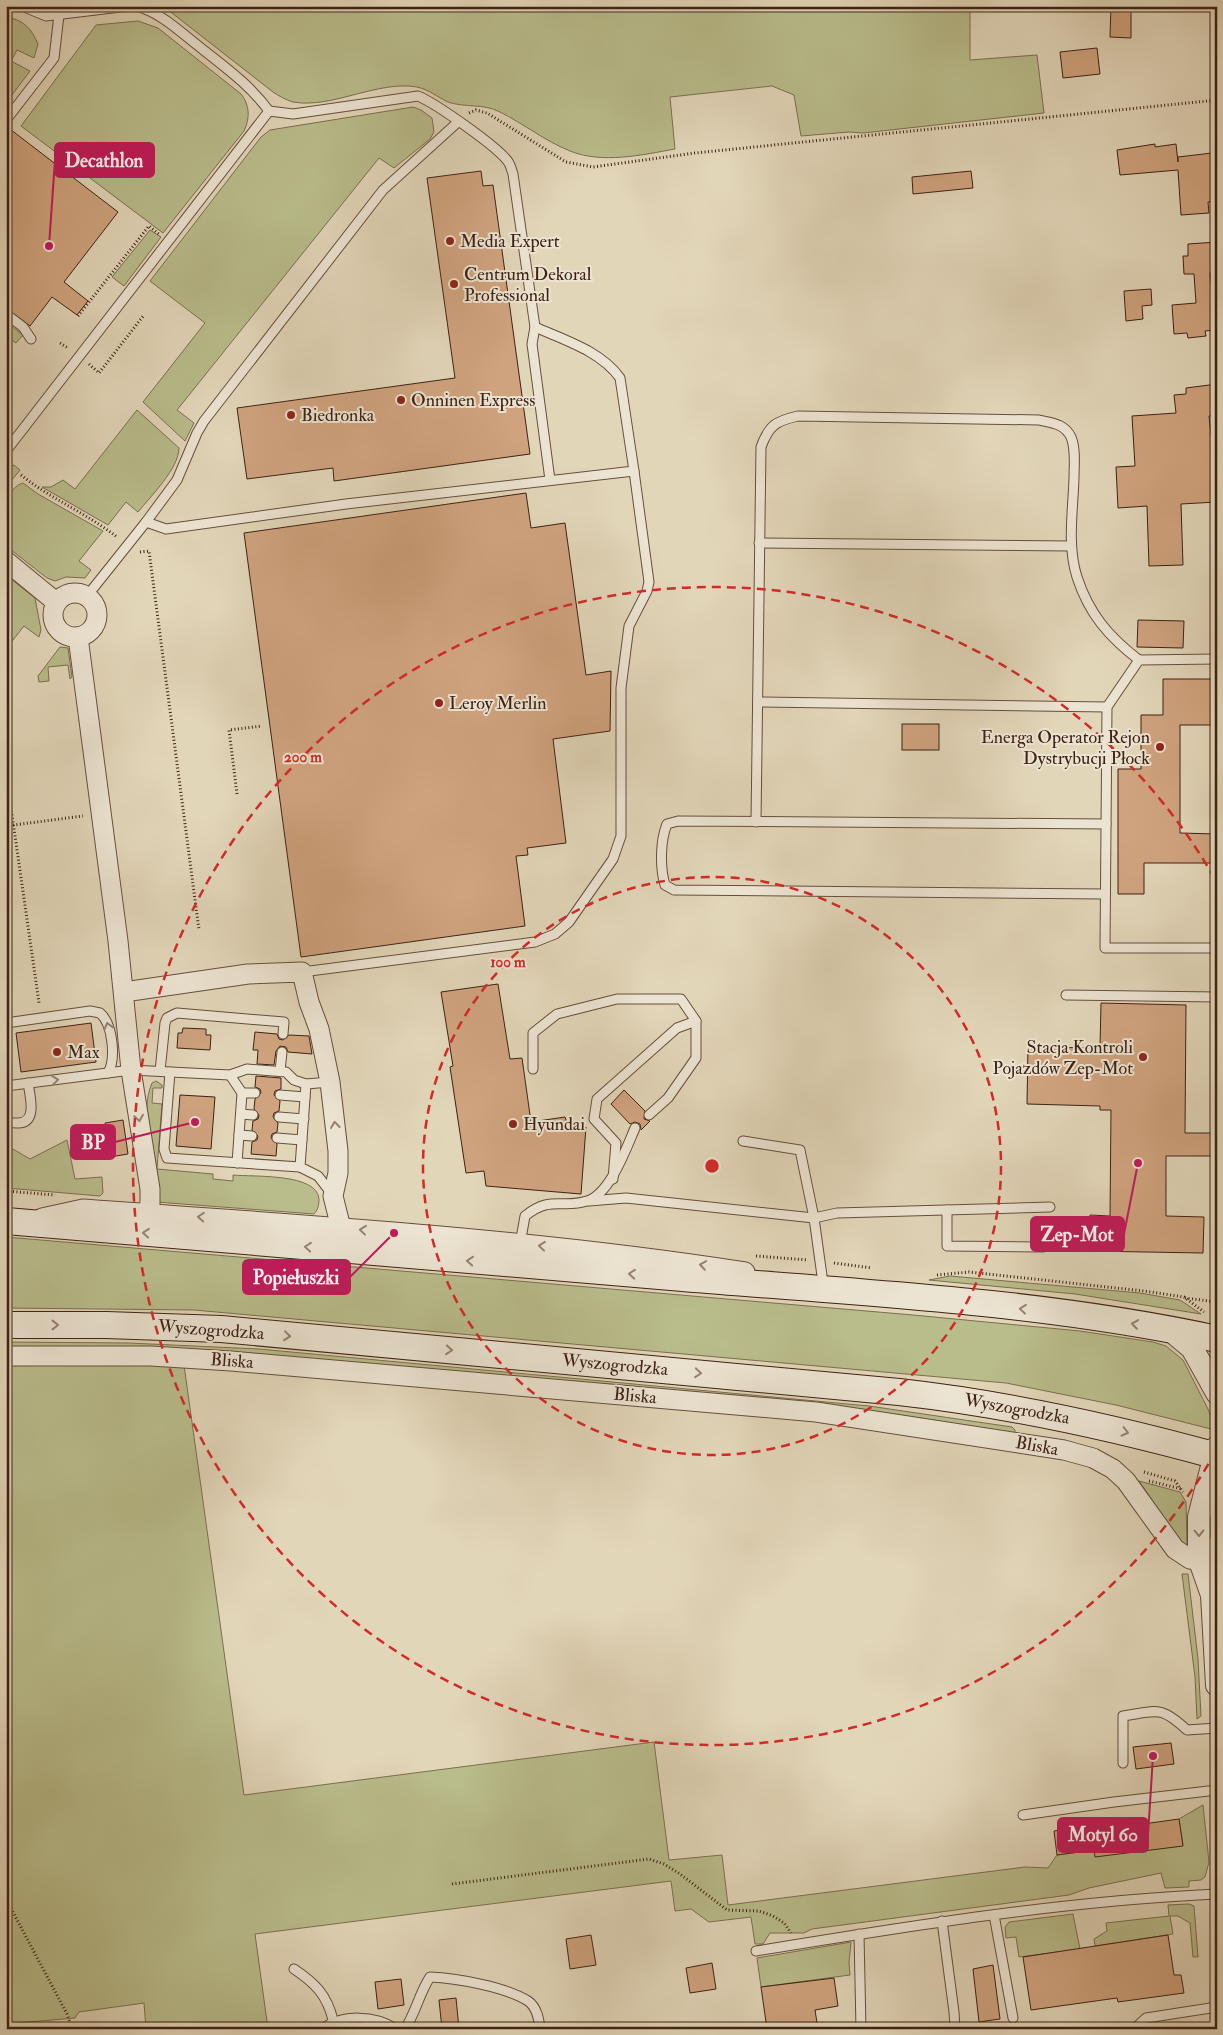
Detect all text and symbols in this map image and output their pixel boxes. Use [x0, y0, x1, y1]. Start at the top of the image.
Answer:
callout: Decathlon [55, 143, 154, 177]
text: Decathlon [65, 149, 144, 173]
place label: Media Expert [460, 230, 560, 253]
marker: Media Expert [444, 235, 456, 247]
place label: Centrum Dekoral Professional [464, 263, 592, 307]
marker: Centrum Dekoral Professional [448, 278, 460, 290]
place label: Onninen Express [411, 389, 535, 412]
marker: Onninen Express [395, 394, 407, 406]
place label: Biedronka [301, 404, 375, 427]
marker: Biedronka [285, 409, 297, 421]
place label: Leroy Merlin [449, 692, 546, 715]
marker: Leroy Merlin [433, 697, 445, 709]
place label: Energa Operator Rejon Dystrybucji Płock [981, 726, 1150, 770]
marker: Energa Operator Rejon Dystrybucji Płock [1154, 741, 1166, 753]
text: 200 m [284, 748, 322, 767]
text: 100 m [490, 953, 526, 972]
one-way arrow [103, 1022, 114, 1031]
place label: Stacja Kontroli Pojazdów Zep-Mot [992, 1036, 1133, 1080]
place label: Max [67, 1041, 100, 1064]
marker: Max [51, 1046, 63, 1058]
marker: Stacja Kontroli Pojazdów Zep-Mot [1137, 1051, 1149, 1063]
one-way arrow [51, 1075, 59, 1086]
place label: Hyundai [523, 1113, 585, 1136]
one-way arrow [134, 1114, 144, 1123]
marker: Hyundai [507, 1118, 519, 1130]
one-way arrow [330, 1121, 341, 1129]
callout: BP [71, 1125, 115, 1159]
text: BP [81, 1131, 105, 1155]
centre of rings [703, 1157, 721, 1175]
one-way arrow [197, 1212, 205, 1223]
callout: Zep-Mot [1031, 1217, 1124, 1251]
text: Zep-Mot [1040, 1223, 1114, 1248]
one-way arrow [359, 1225, 367, 1236]
one-way arrow [142, 1228, 150, 1239]
one-way arrow [538, 1241, 546, 1252]
one-way arrow [304, 1242, 312, 1253]
one-way arrow [466, 1255, 474, 1266]
callout: Popiełuszki [243, 1260, 350, 1294]
one-way arrow [699, 1260, 707, 1271]
text: Popiełuszki [253, 1266, 339, 1291]
one-way arrow [628, 1269, 636, 1280]
one-way arrow [1018, 1304, 1026, 1315]
street label: Wyszogrodzka [156, 1315, 266, 1345]
one-way arrow [1130, 1319, 1139, 1329]
one-way arrow [52, 1320, 59, 1330]
one-way arrow [283, 1330, 291, 1341]
one-way arrow [445, 1344, 453, 1355]
street label: Bliska [210, 1348, 255, 1374]
street label: Wyszogrodzka [560, 1349, 670, 1381]
one-way arrow [694, 1367, 702, 1378]
street label: Bliska [613, 1383, 658, 1409]
street label: Wyszogrodzka [962, 1388, 1072, 1430]
one-way arrow [1121, 1426, 1130, 1437]
street label: Bliska [1014, 1431, 1061, 1461]
one-way arrow [1194, 1530, 1204, 1537]
callout: Motyl 60 [1058, 1818, 1148, 1852]
text: Motyl 60 [1067, 1823, 1138, 1848]

